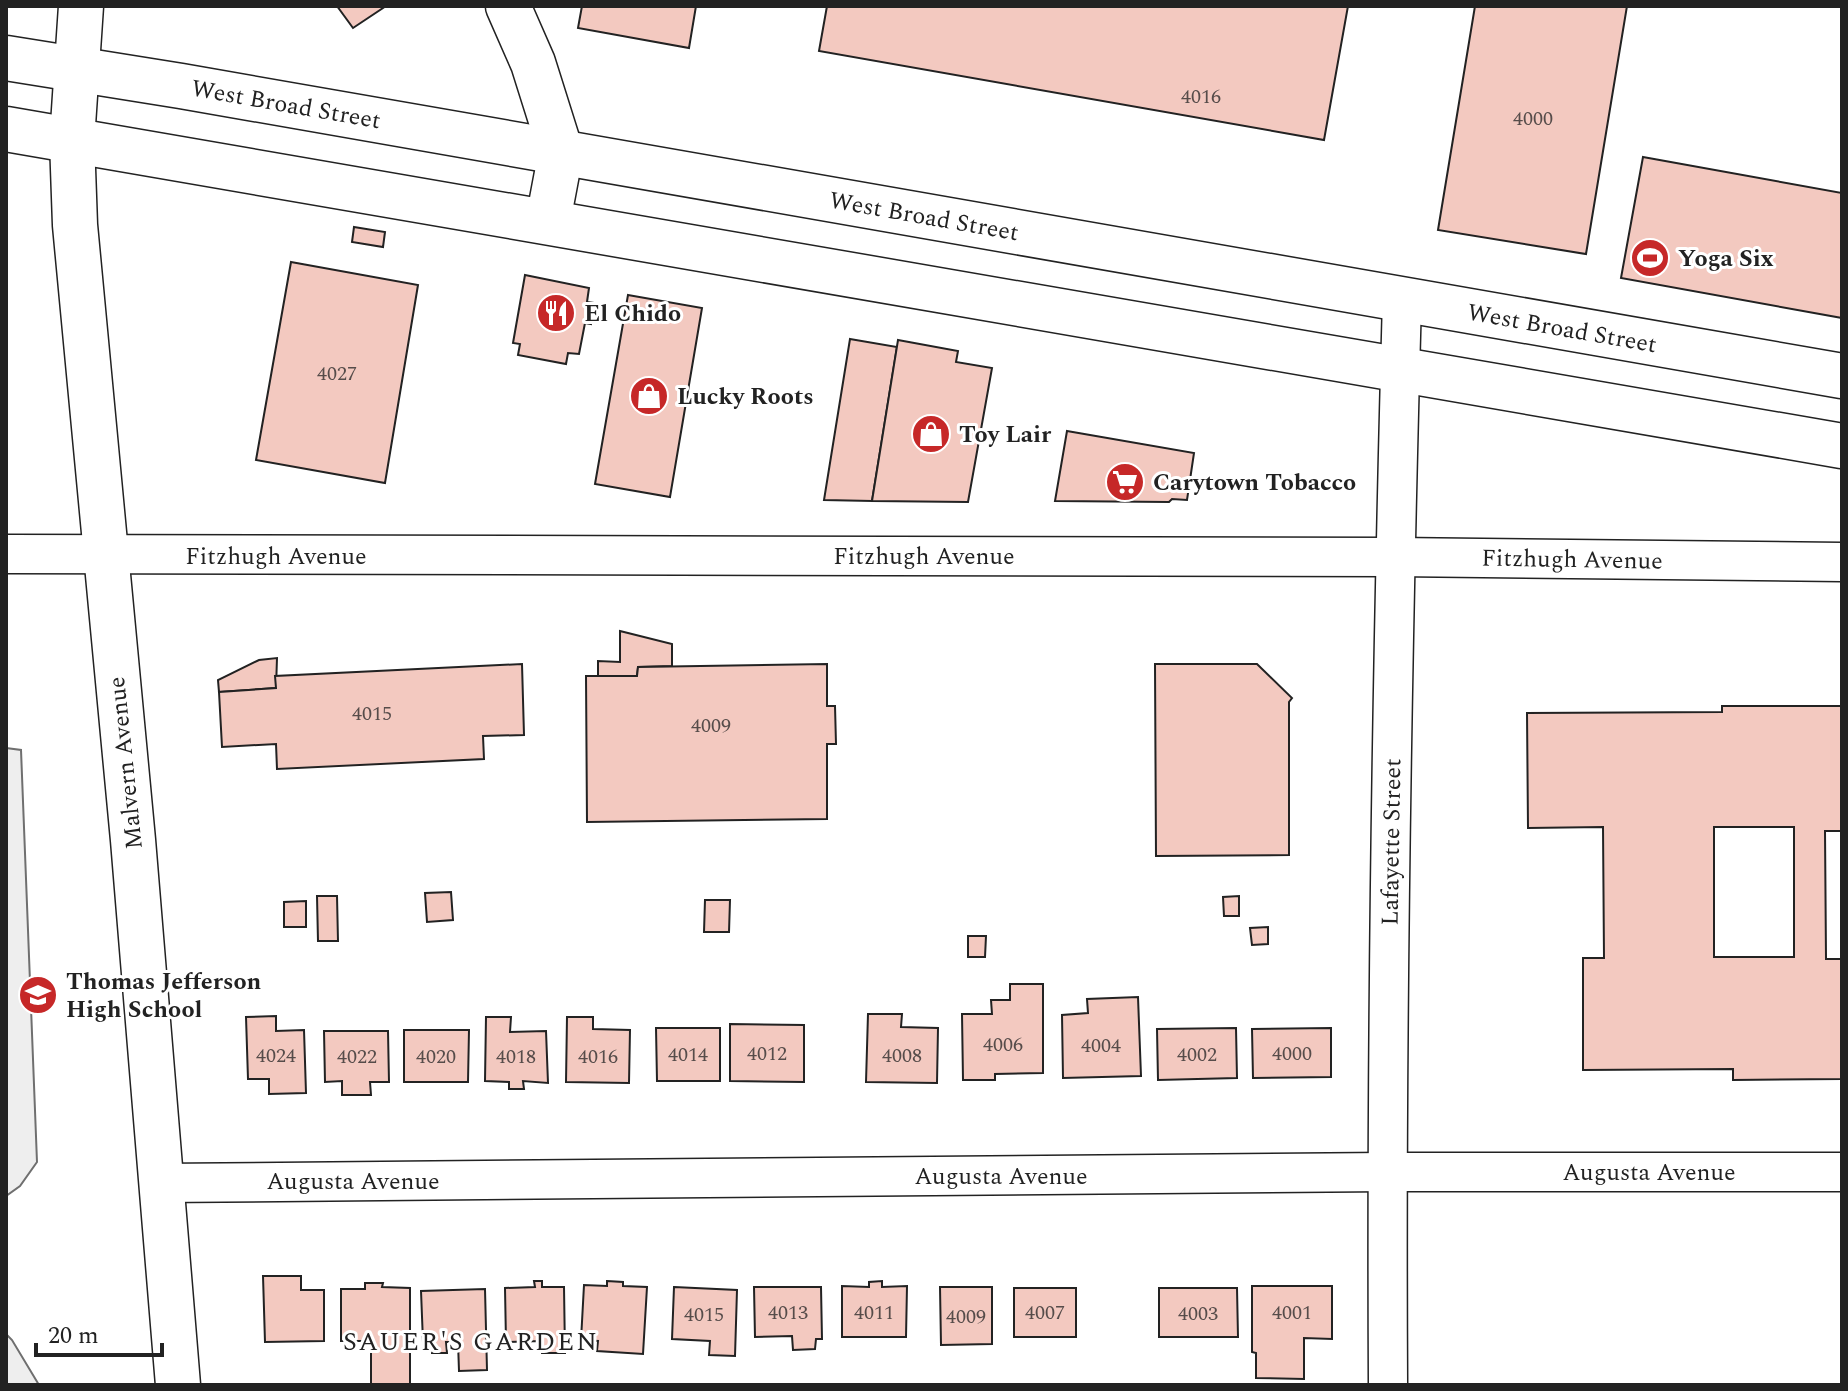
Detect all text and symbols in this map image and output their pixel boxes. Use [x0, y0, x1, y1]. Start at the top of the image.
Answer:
street label: West Broad Street [188, 71, 383, 139]
house number: 4016 [1181, 82, 1221, 112]
house number: 4000 [1513, 104, 1553, 134]
street label: West Broad Street [826, 183, 1021, 251]
sports icon: Yoga Six [1629, 237, 1671, 279]
place label: Yoga Six [1678, 241, 1774, 277]
restaurant icon: El Chido [535, 292, 577, 334]
street label: West Broad Street [1464, 295, 1659, 363]
place label: El Chido [584, 296, 681, 332]
house number: 4027 [317, 359, 357, 389]
shop icon: Lucky Roots [628, 375, 670, 417]
place label: Lucky Roots [677, 379, 814, 415]
shop icon: Toy Lair [910, 413, 952, 455]
place label: Toy Lair [959, 417, 1052, 453]
supermarket icon: Carytown Tobacco [1104, 461, 1146, 503]
place label: Carytown Tobacco [1153, 465, 1356, 501]
street label: Fitzhugh Avenue [185, 539, 367, 575]
street label: Fitzhugh Avenue [833, 539, 1015, 575]
street label: Fitzhugh Avenue [1481, 540, 1663, 580]
street label: Malvern Avenue [99, 675, 153, 851]
house number: 4015 [352, 699, 392, 729]
house number: 4009 [691, 711, 731, 741]
street label: Lafayette Street [1373, 758, 1411, 926]
place label: Thomas Jefferson High School [66, 964, 262, 1028]
school or university icon: Thomas Jefferson High School [17, 974, 59, 1016]
house number: 4006 [983, 1030, 1023, 1060]
house number: 4004 [1081, 1031, 1121, 1061]
house number: 4012 [747, 1039, 787, 1069]
house number: 4000 [1272, 1039, 1312, 1069]
house number: 4014 [668, 1040, 708, 1070]
house number: 4002 [1177, 1040, 1217, 1070]
house number: 4024 [256, 1041, 296, 1071]
house number: 4008 [882, 1041, 922, 1071]
house number: 4022 [337, 1042, 377, 1072]
house number: 4020 [416, 1042, 456, 1072]
house number: 4018 [496, 1042, 536, 1072]
house number: 4016 [578, 1042, 618, 1072]
street label: Augusta Avenue [1562, 1155, 1736, 1191]
street label: Augusta Avenue [914, 1159, 1088, 1195]
street label: Augusta Avenue [266, 1164, 440, 1200]
house number: 4013 [768, 1298, 808, 1328]
house number: 4011 [854, 1298, 894, 1328]
house number: 4007 [1025, 1298, 1065, 1328]
house number: 4001 [1272, 1298, 1312, 1328]
house number: 4003 [1178, 1299, 1218, 1329]
house number: 4015 [684, 1300, 724, 1330]
house number: 4009 [946, 1302, 986, 1332]
scale bar [36, 1307, 162, 1357]
text: 20 m [48, 1318, 99, 1354]
district label: SAUER'S GARDEN [343, 1322, 599, 1362]

